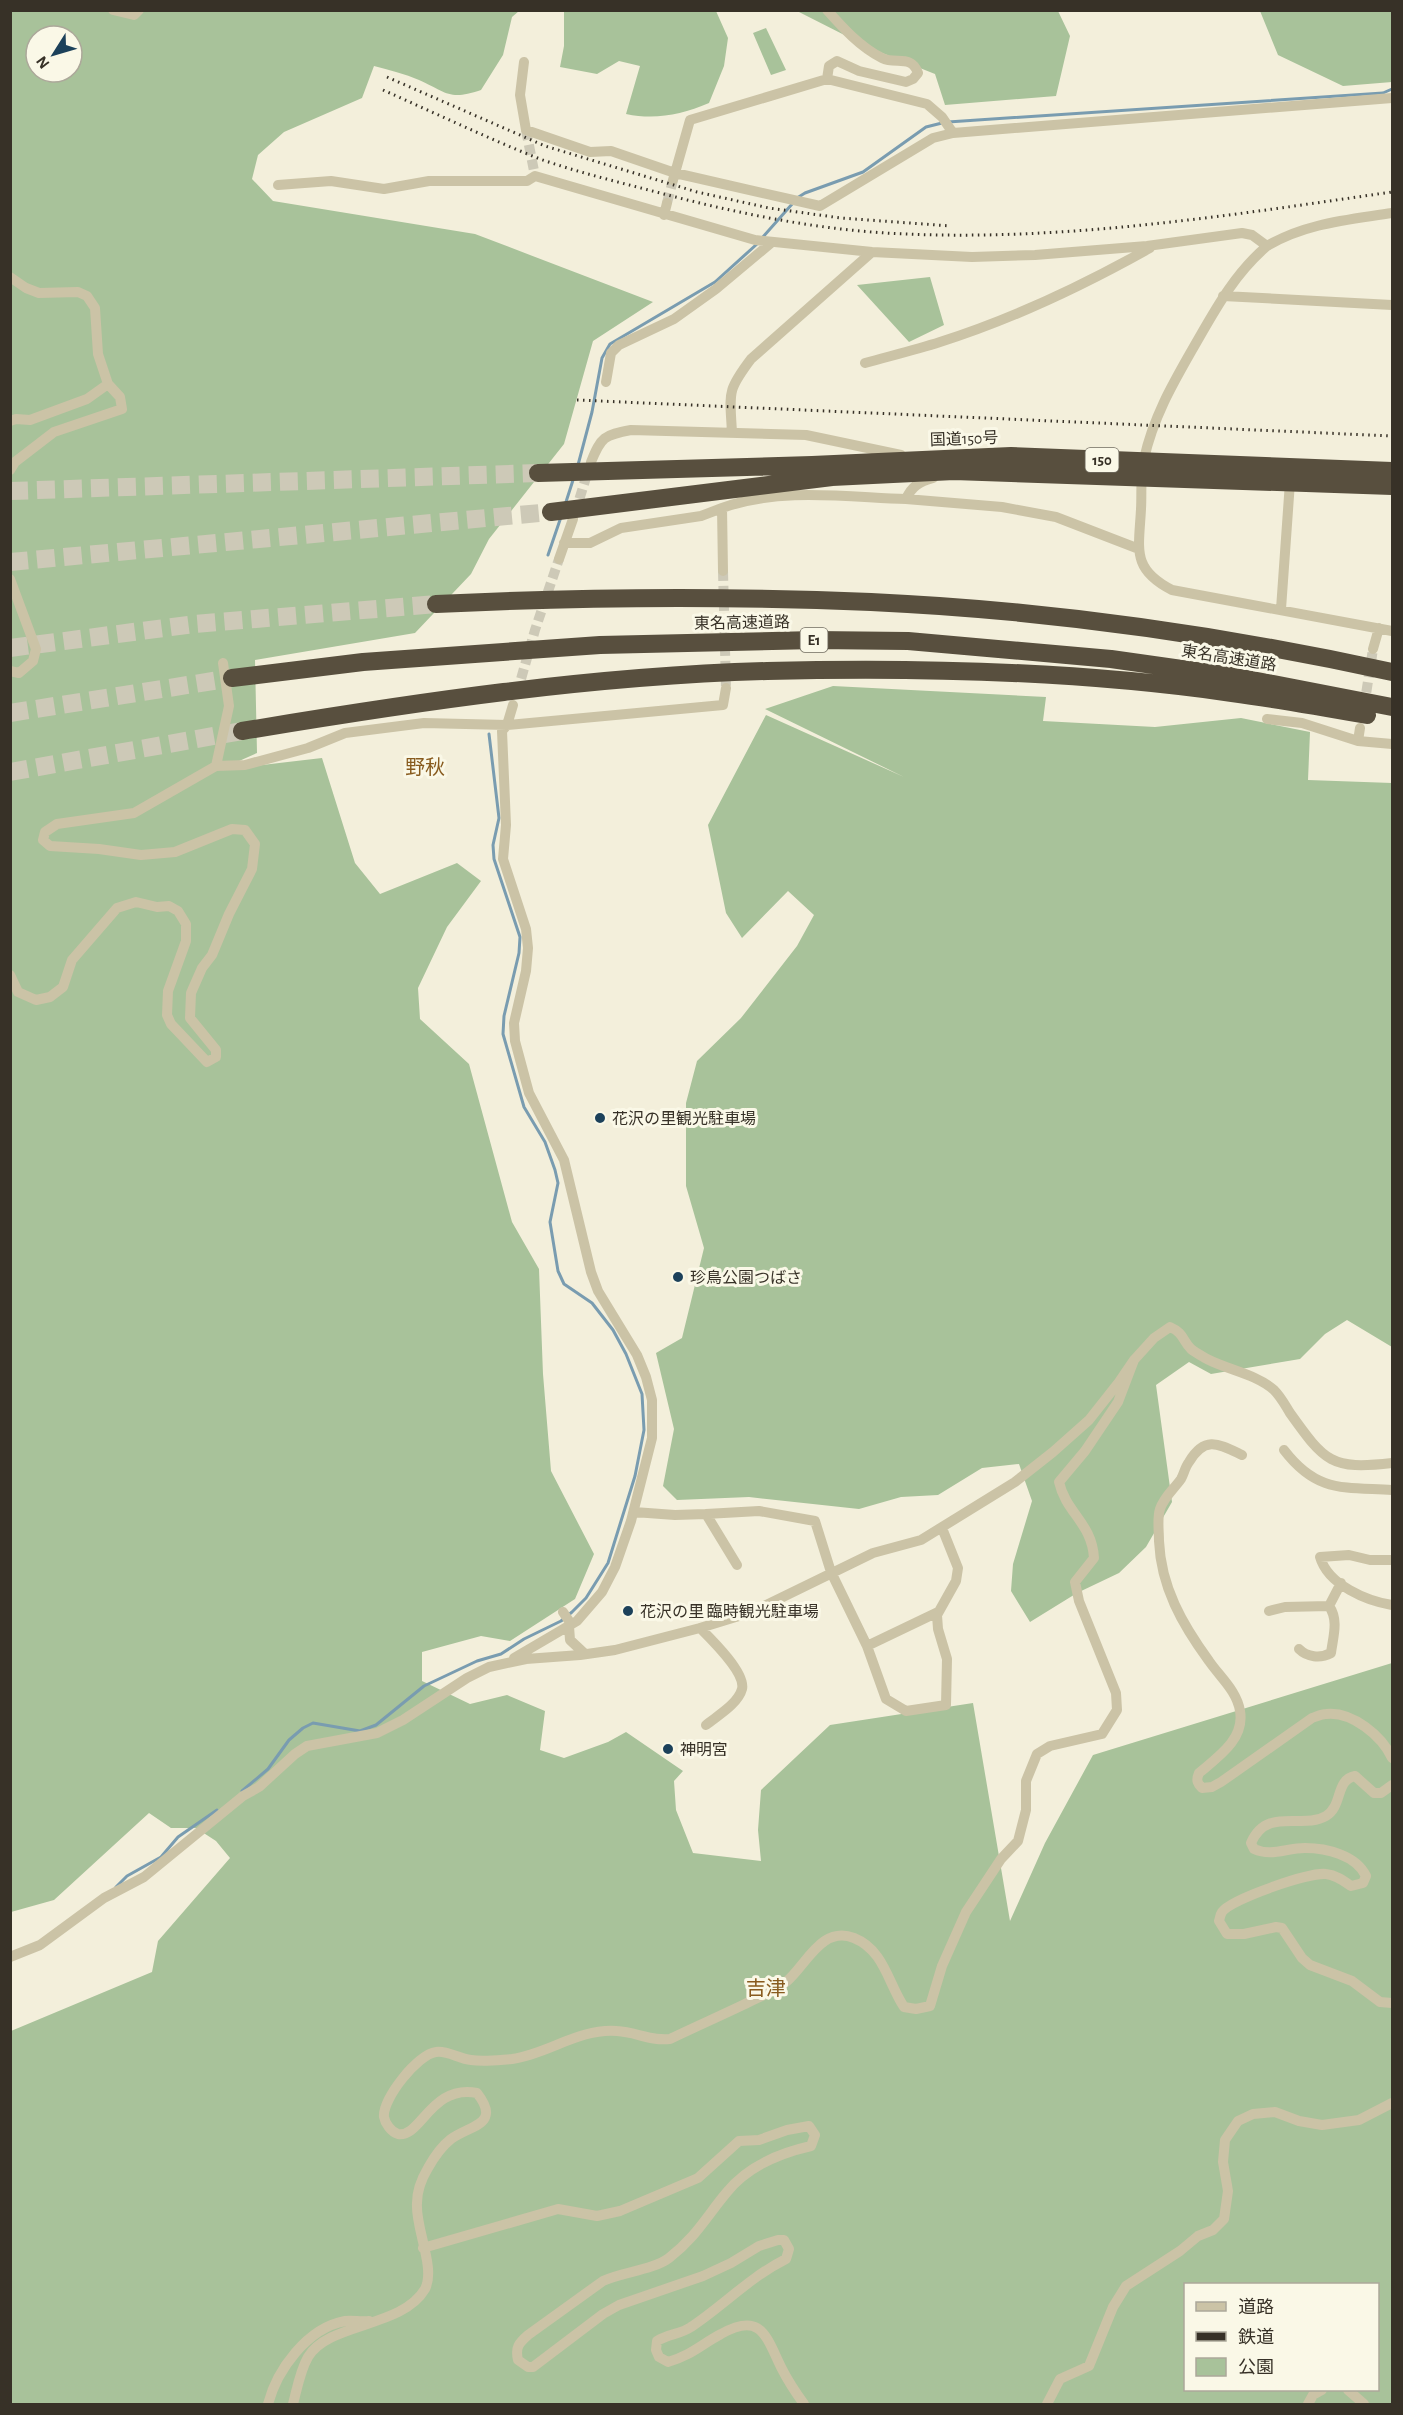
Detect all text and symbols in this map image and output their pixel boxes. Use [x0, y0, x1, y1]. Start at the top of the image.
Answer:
north arrow [24, 24, 84, 84]
text: N [33, 53, 53, 72]
street label: 国道150号 [929, 429, 999, 448]
road number: 150 [1086, 448, 1118, 472]
street label: 東名高速道路 [694, 613, 790, 632]
road number: E1 [800, 628, 828, 652]
street label: 東名高速道路 [1180, 642, 1278, 673]
district label: 野秋 [405, 757, 445, 778]
place label: 花沢の里観光駐車場 [612, 1110, 756, 1127]
marker: 花沢の里観光駐車場 [593, 1111, 607, 1125]
place label: 珍鳥公園つばさ [690, 1269, 802, 1286]
marker: 珍鳥公園つばさ [671, 1270, 685, 1284]
place label: 花沢の里 臨時観光駐車場 [640, 1603, 819, 1620]
marker: 花沢の里 臨時観光駐車場 [621, 1604, 635, 1618]
marker: 神明宮 [661, 1742, 675, 1756]
place label: 神明宮 [680, 1742, 728, 1758]
district label: 吉津 [746, 1977, 786, 1999]
legend [1184, 2283, 1379, 2391]
text: 道路 [1238, 2297, 1274, 2317]
text: 鉄道 [1238, 2327, 1274, 2347]
text: 公園 [1238, 2358, 1274, 2377]

